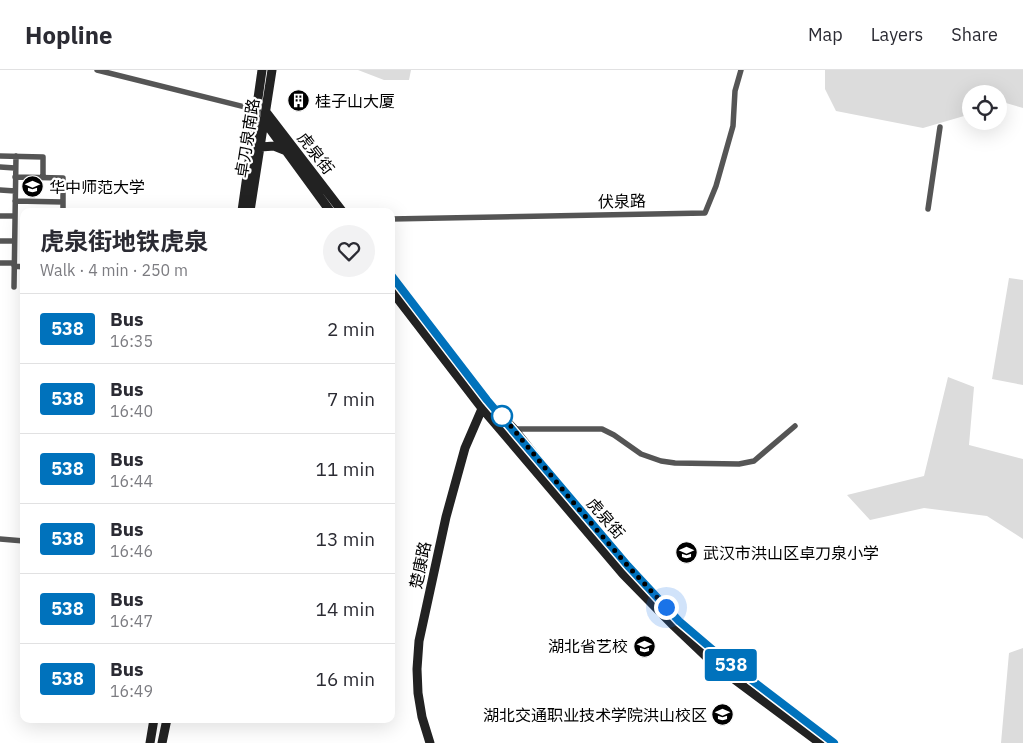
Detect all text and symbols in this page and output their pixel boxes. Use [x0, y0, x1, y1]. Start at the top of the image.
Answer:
text: Hopline [25, 19, 112, 51]
text: Map [808, 23, 843, 46]
text: Layers [871, 23, 923, 46]
text: Share [951, 23, 998, 46]
map controls [962, 85, 1007, 130]
button: locate [962, 85, 1007, 130]
building icon: 桂子山大厦 [287, 89, 311, 113]
place label: 桂子山大厦 [315, 91, 395, 111]
street label: 卓刀泉南路 [231, 97, 263, 179]
street label: 虎泉街 [293, 128, 339, 178]
school or university icon: 华中师范大学 [21, 175, 45, 199]
place label: 华中师范大学 [49, 177, 145, 197]
street label: 伏泉路 [598, 191, 646, 211]
text: 虎泉街地铁虎泉 [40, 225, 208, 257]
button: heart [323, 225, 375, 277]
text: Walk · 4 min · 250 m [40, 260, 188, 280]
text: Bus [110, 307, 144, 331]
text: 538 [51, 317, 84, 340]
text: 2 min [327, 317, 375, 341]
text: 16:35 [110, 331, 153, 351]
text: Bus [110, 377, 144, 401]
text: 538 [51, 387, 84, 410]
text: 7 min [327, 387, 375, 411]
text: 16:40 [110, 401, 153, 421]
unlabelled marker [491, 405, 513, 427]
text: Bus [110, 447, 144, 471]
text: 538 [51, 457, 84, 480]
text: 11 min [316, 457, 375, 481]
text: 16:44 [110, 471, 153, 491]
street label: 虎泉街 [583, 493, 629, 543]
text: Bus [110, 517, 144, 541]
text: 538 [51, 527, 84, 550]
text: 13 min [316, 527, 375, 551]
street label: 楚康路 [405, 539, 435, 591]
text: 16:46 [110, 541, 153, 561]
school or university icon: 武汉市洪山区卓刀泉小学 [675, 541, 699, 565]
place label: 武汉市洪山区卓刀泉小学 [703, 543, 879, 563]
text: Bus [110, 587, 144, 611]
your location [654, 595, 679, 620]
text: 538 [51, 597, 84, 620]
text: 14 min [316, 597, 375, 621]
text: 16:47 [110, 611, 153, 631]
school or university icon: 湖北省艺校 [632, 634, 656, 658]
place label: 湖北省艺校 [548, 636, 628, 656]
line badge: 538 [702, 649, 760, 681]
text: 538 [715, 653, 747, 676]
text: Bus [110, 657, 144, 681]
text: 538 [51, 667, 84, 690]
text: 16 min [316, 667, 375, 691]
text: 16:49 [110, 681, 153, 701]
school or university icon: 湖北交通职业技术学院洪山校区 [711, 703, 735, 727]
place label: 湖北交通职业技术学院洪山校区 [483, 705, 707, 725]

